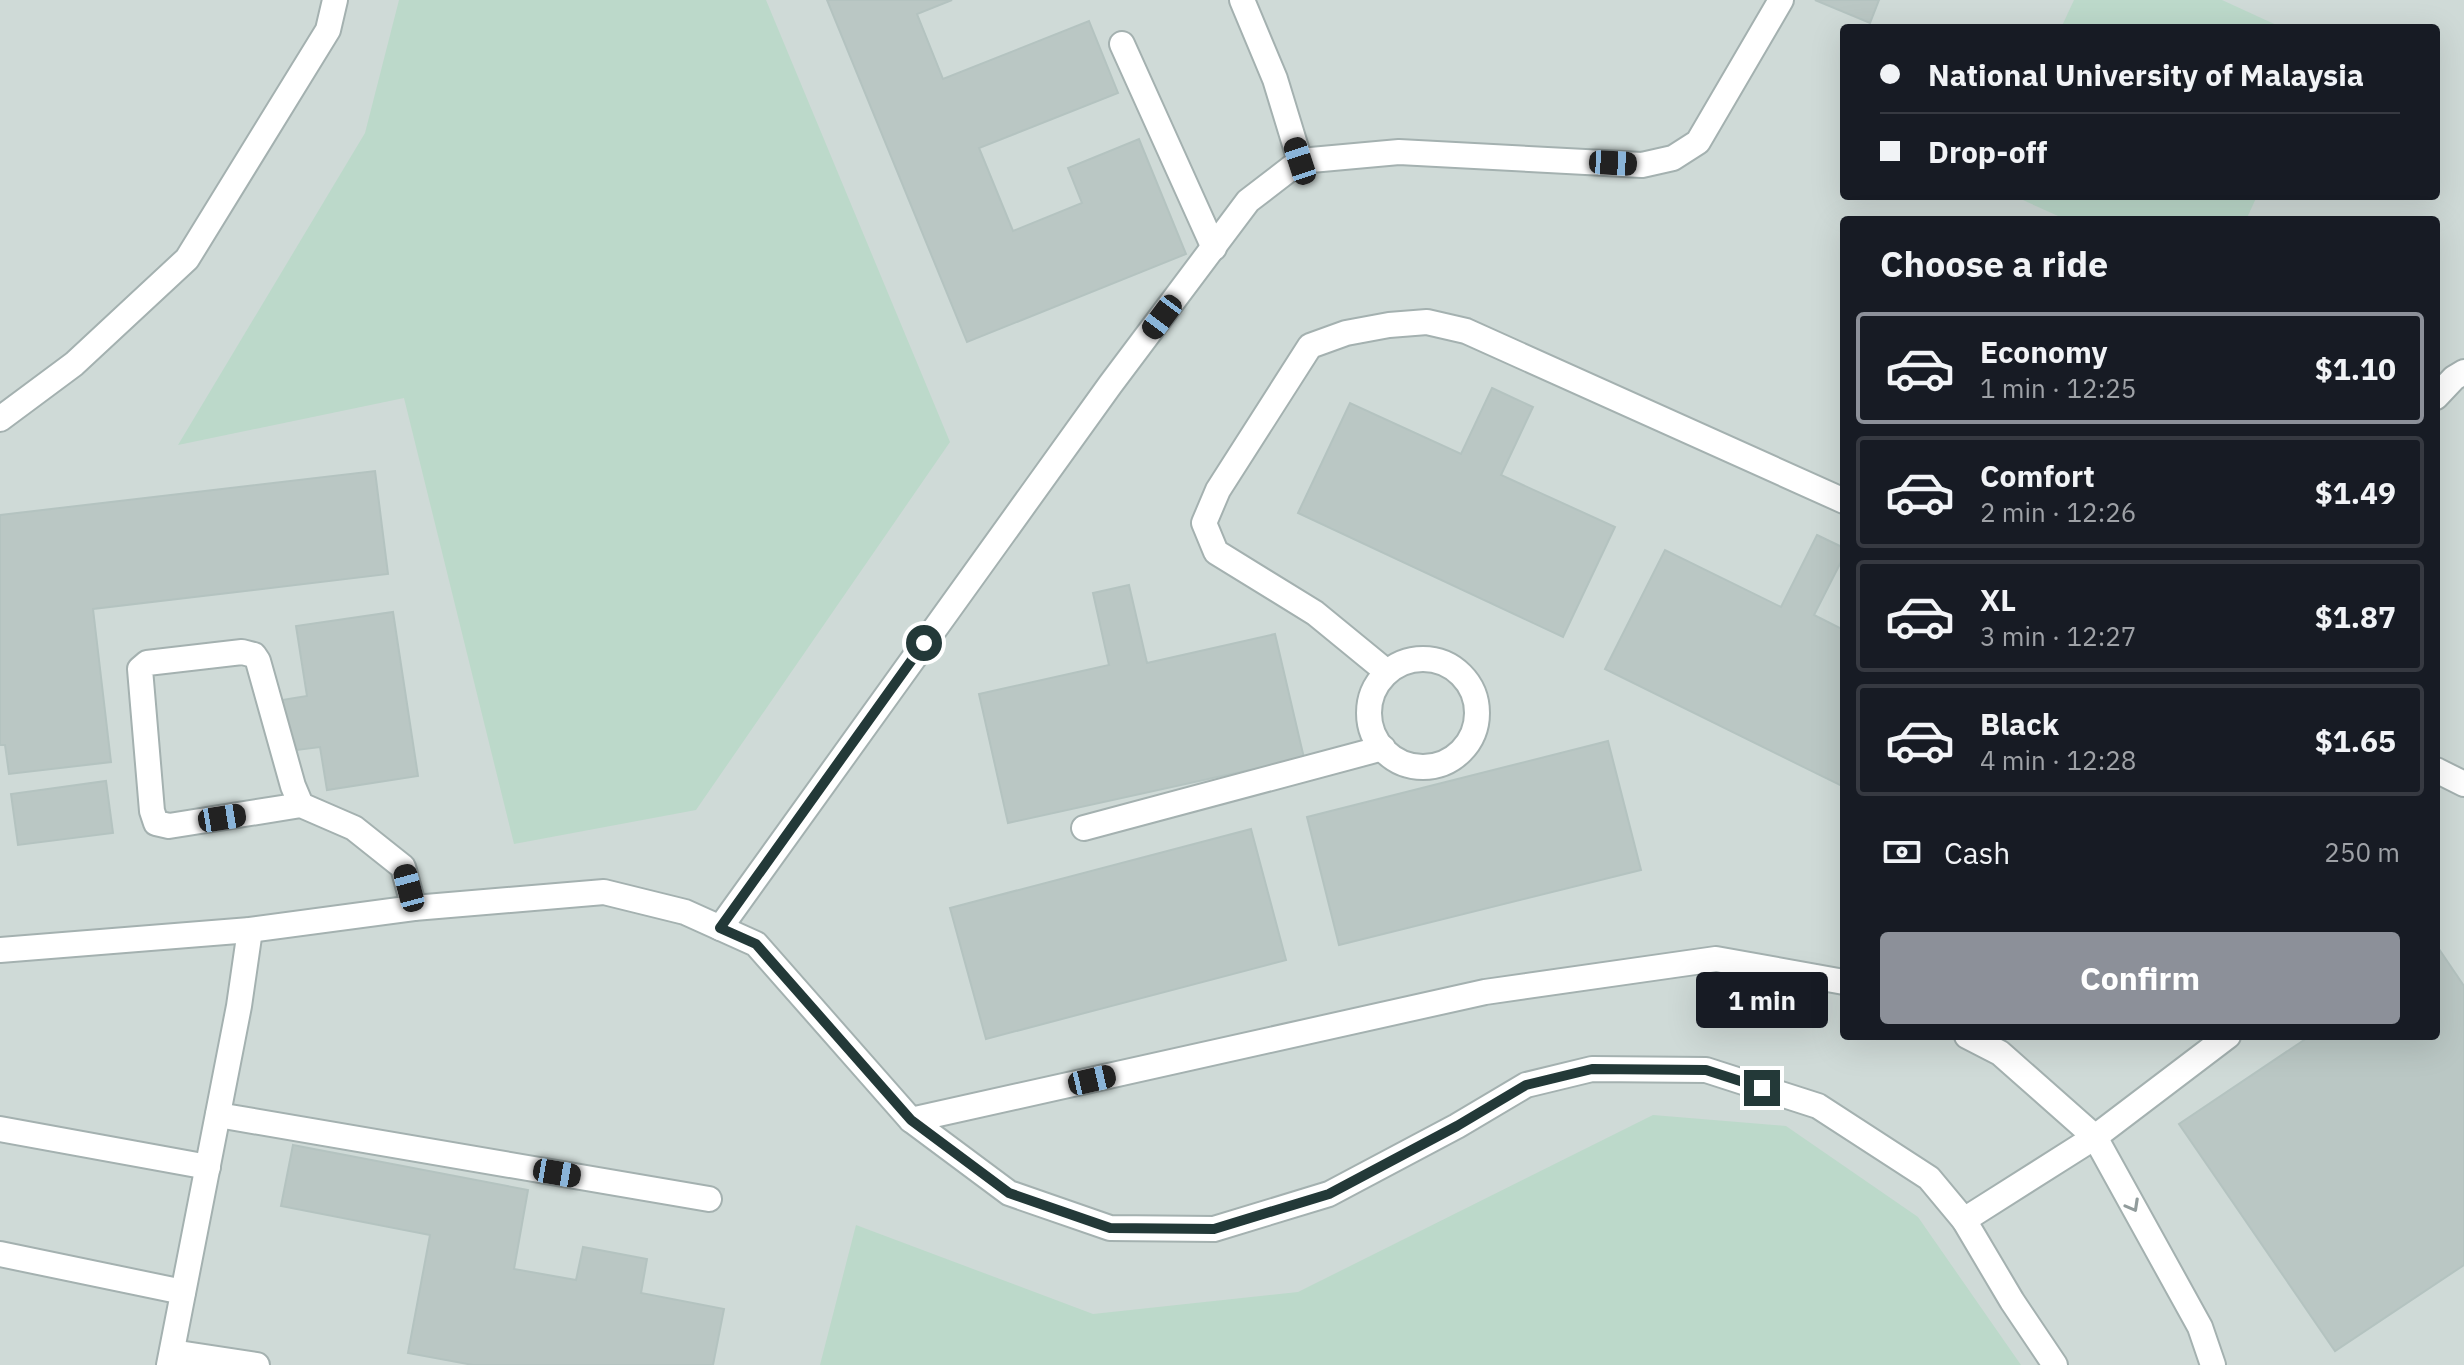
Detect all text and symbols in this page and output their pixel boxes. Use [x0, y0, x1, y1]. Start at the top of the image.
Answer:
text: National University of Malaysia [1928, 55, 2364, 94]
text: Drop-off [1928, 132, 2047, 171]
car [1281, 134, 1319, 188]
car [1588, 150, 1638, 176]
text: Choose a ride [1880, 240, 2108, 287]
car [1138, 291, 1186, 343]
icon: car [1884, 332, 1956, 404]
text: Economy [1980, 332, 2108, 371]
text: $1.10 [2315, 349, 2396, 388]
text: 1 min · 12:25 [1980, 371, 2136, 405]
icon: car [1884, 456, 1956, 528]
text: Comfort [1980, 456, 2095, 495]
text: $1.49 [2315, 473, 2396, 512]
text: 2 min · 12:26 [1980, 495, 2136, 529]
icon: car [1884, 580, 1956, 652]
text: XL [1980, 580, 2016, 619]
text: $1.87 [2315, 597, 2396, 636]
text: 3 min · 12:27 [1980, 619, 2136, 653]
route start [906, 625, 942, 661]
icon: car [1884, 704, 1956, 776]
text: Black [1980, 704, 2059, 743]
text: $1.65 [2315, 721, 2396, 760]
text: 4 min · 12:28 [1980, 743, 2136, 777]
car [196, 802, 248, 834]
icon: cash [1880, 830, 1924, 874]
text: Cash [1944, 833, 2010, 872]
text: 250 m [2324, 835, 2400, 869]
car [391, 862, 427, 914]
button: Confirm [1880, 932, 2400, 1024]
callout: 1 min [1696, 972, 1828, 1028]
text: 1 min [1728, 983, 1796, 1017]
car [1066, 1063, 1118, 1097]
route end [1744, 1070, 1780, 1106]
car [531, 1157, 583, 1189]
one-way arrow [2123, 1197, 2139, 1211]

